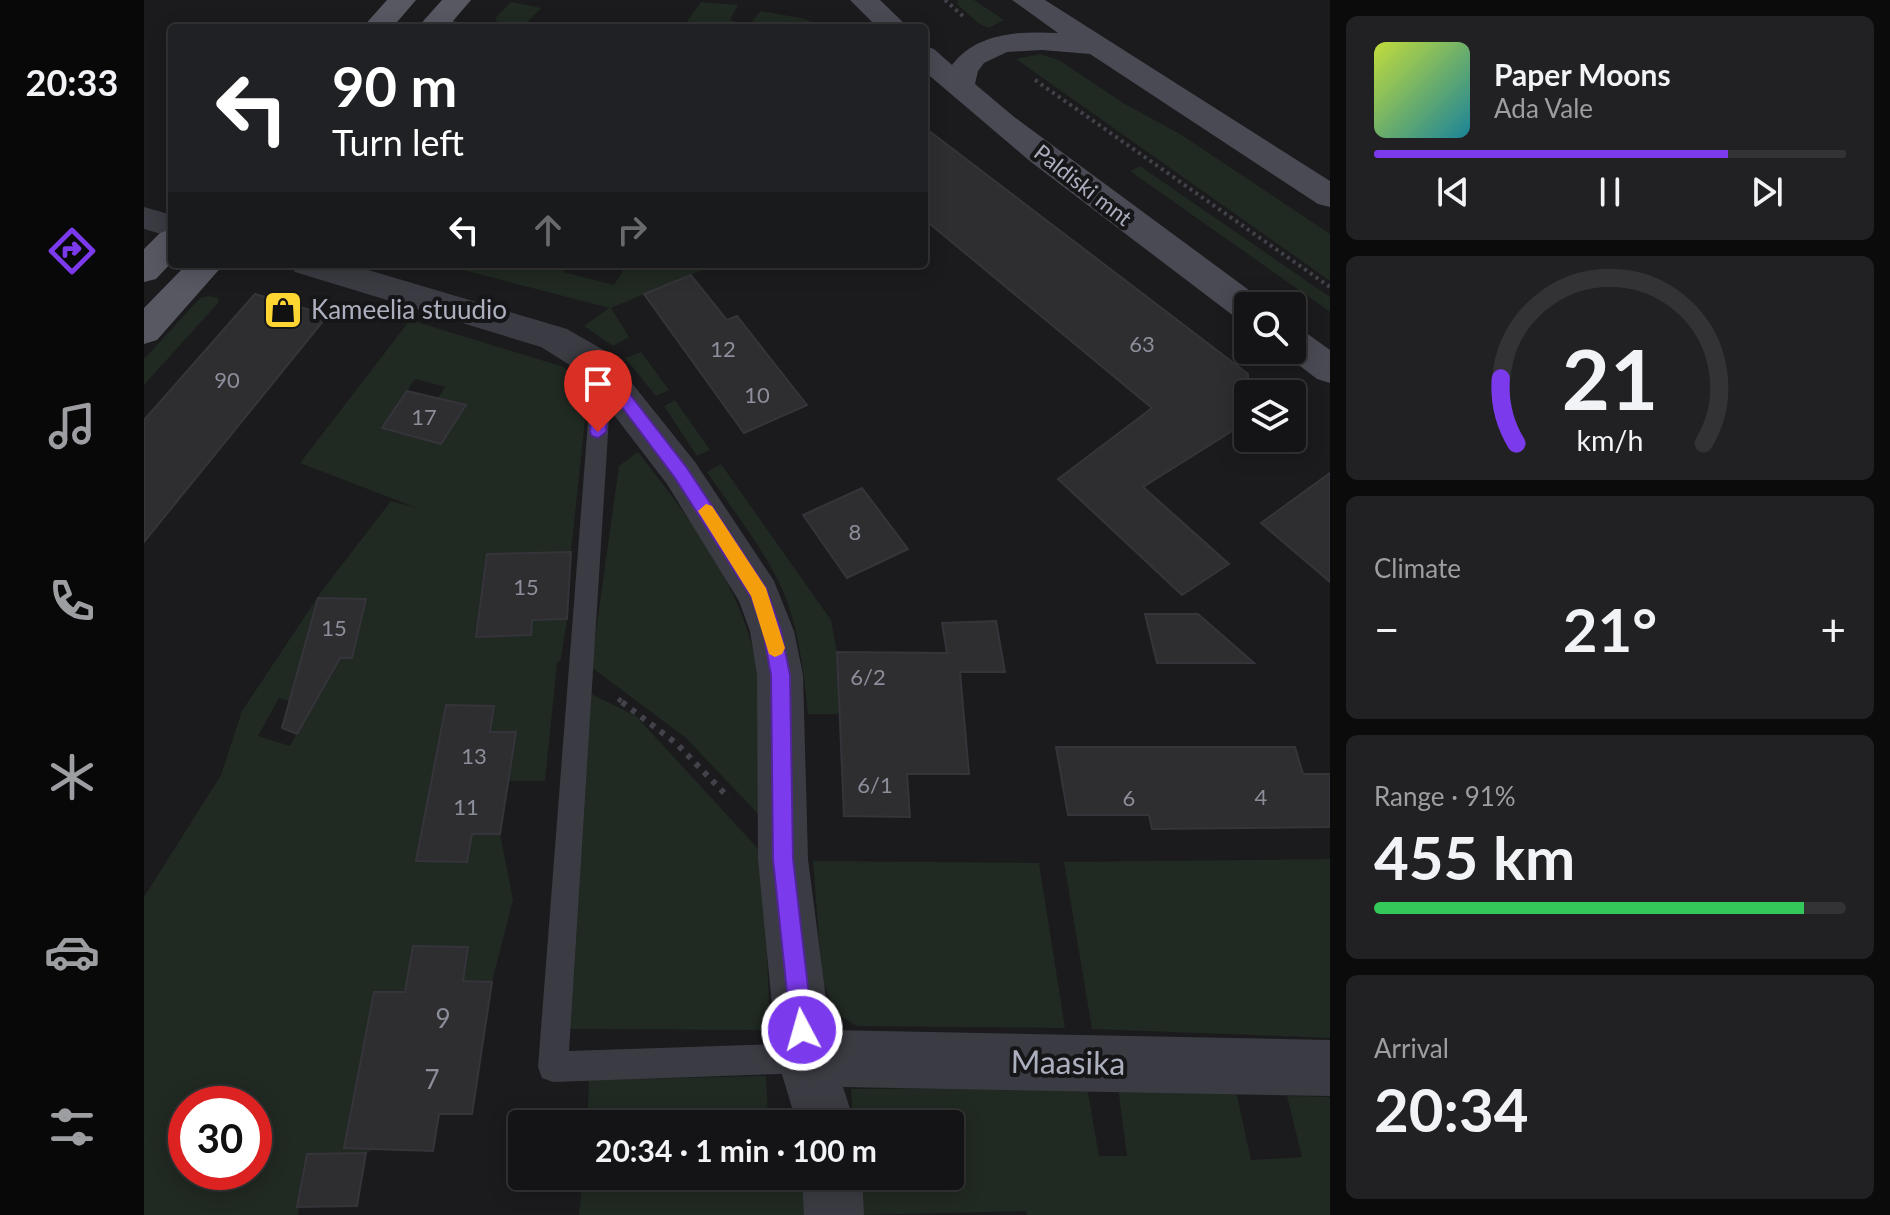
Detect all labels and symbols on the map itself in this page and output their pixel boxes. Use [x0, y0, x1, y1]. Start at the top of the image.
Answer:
street label: Paldiski mnt [1029, 138, 1138, 231]
shop icon: Kameelia stuudio [262, 289, 304, 331]
place label: Kameelia stuudio [311, 293, 507, 325]
house number: 63 [1129, 330, 1155, 357]
house number: 12 [710, 335, 736, 362]
pin [564, 350, 632, 432]
house number: 90 [214, 366, 240, 393]
house number: 10 [744, 381, 770, 408]
house number: 17 [411, 403, 437, 430]
house number: 8 [849, 518, 861, 545]
house number: 15 [513, 573, 539, 600]
house number: 15 [321, 614, 347, 641]
house number: 6/2 [850, 663, 886, 690]
house number: 13 [461, 742, 487, 769]
house number: 6/1 [857, 771, 893, 798]
house number: 4 [1255, 783, 1268, 810]
house number: 6 [1123, 784, 1135, 811]
house number: 11 [453, 793, 479, 820]
position arrow [760, 988, 844, 1072]
house number: 9 [435, 1002, 451, 1034]
street label: Maasika [1010, 1041, 1126, 1082]
house number: 7 [424, 1063, 440, 1095]
speed limit sign: 30 [168, 1086, 272, 1190]

